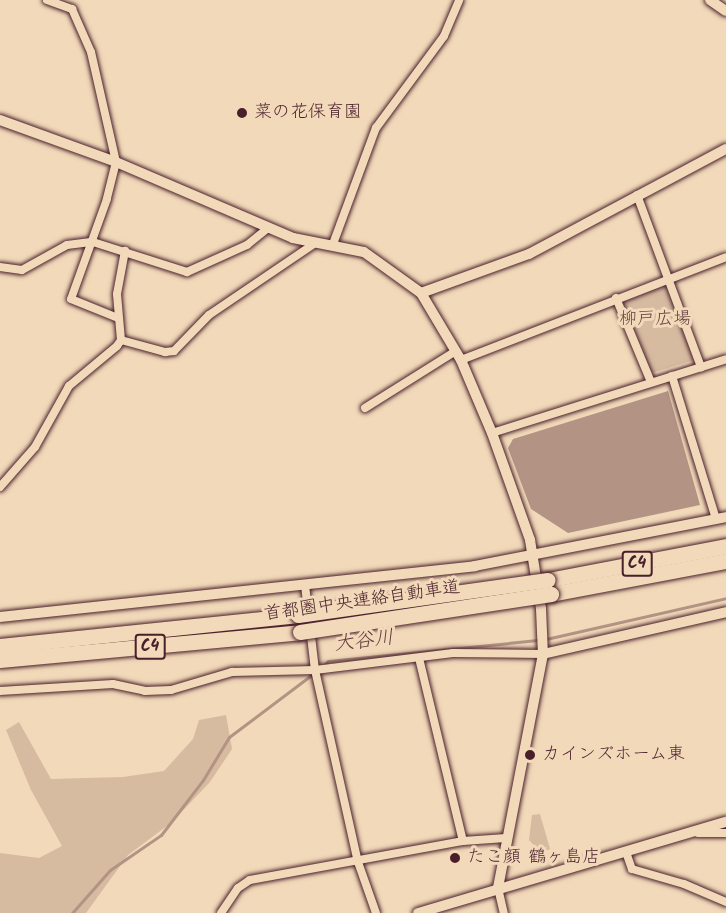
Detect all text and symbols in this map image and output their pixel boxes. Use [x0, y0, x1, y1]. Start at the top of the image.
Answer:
place label: 菜の花保育園 [254, 102, 362, 124]
marker: 菜の花保育園 [235, 106, 249, 120]
park label: 柳戸広場 [619, 309, 691, 331]
road number: C4 [620, 551, 654, 577]
street label: 首都圏中央連絡自動車道 [262, 578, 462, 626]
water label: 大谷川 [333, 626, 395, 658]
road number: C4 [134, 634, 166, 660]
place label: カインズホーム東 [542, 744, 686, 766]
marker: カインズホーム東 [523, 748, 537, 762]
place label: たこ顔 鶴ヶ島店 [467, 847, 600, 869]
marker: たこ顔 鶴ヶ島店 [448, 851, 462, 865]

